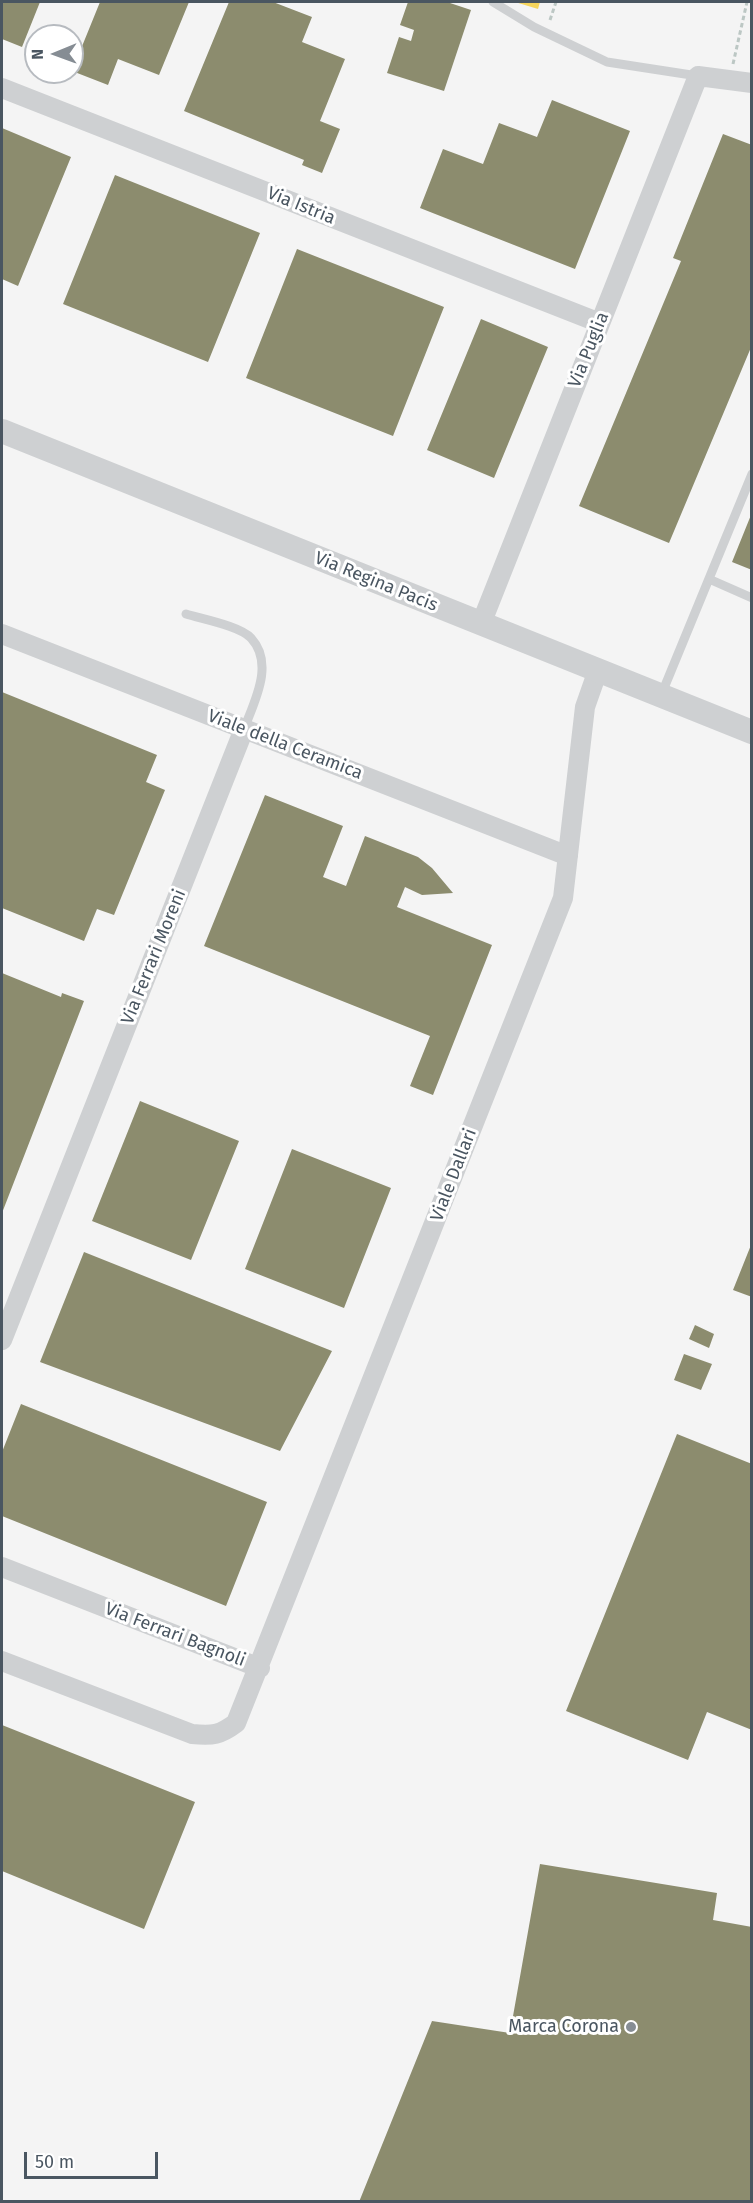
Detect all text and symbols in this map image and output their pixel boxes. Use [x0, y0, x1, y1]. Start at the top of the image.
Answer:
north arrow [24, 24, 84, 84]
text: N [28, 49, 47, 60]
street label: Via Istria [264, 183, 338, 229]
street label: Via Puglia [564, 309, 614, 391]
street label: Via Regina Pacis [311, 547, 441, 617]
street label: Viale della Ceramica [204, 705, 366, 785]
street label: Via Ferrari Moreni [117, 886, 191, 1028]
street label: Viale Dallari [426, 1125, 482, 1225]
street label: Via Ferrari Bagnoli [102, 1598, 248, 1672]
place label: Marca Corona [508, 2016, 619, 2038]
marker: Marca Corona [624, 2020, 638, 2034]
scale bar [27, 2140, 160, 2178]
text: 50 m [35, 2151, 74, 2173]

